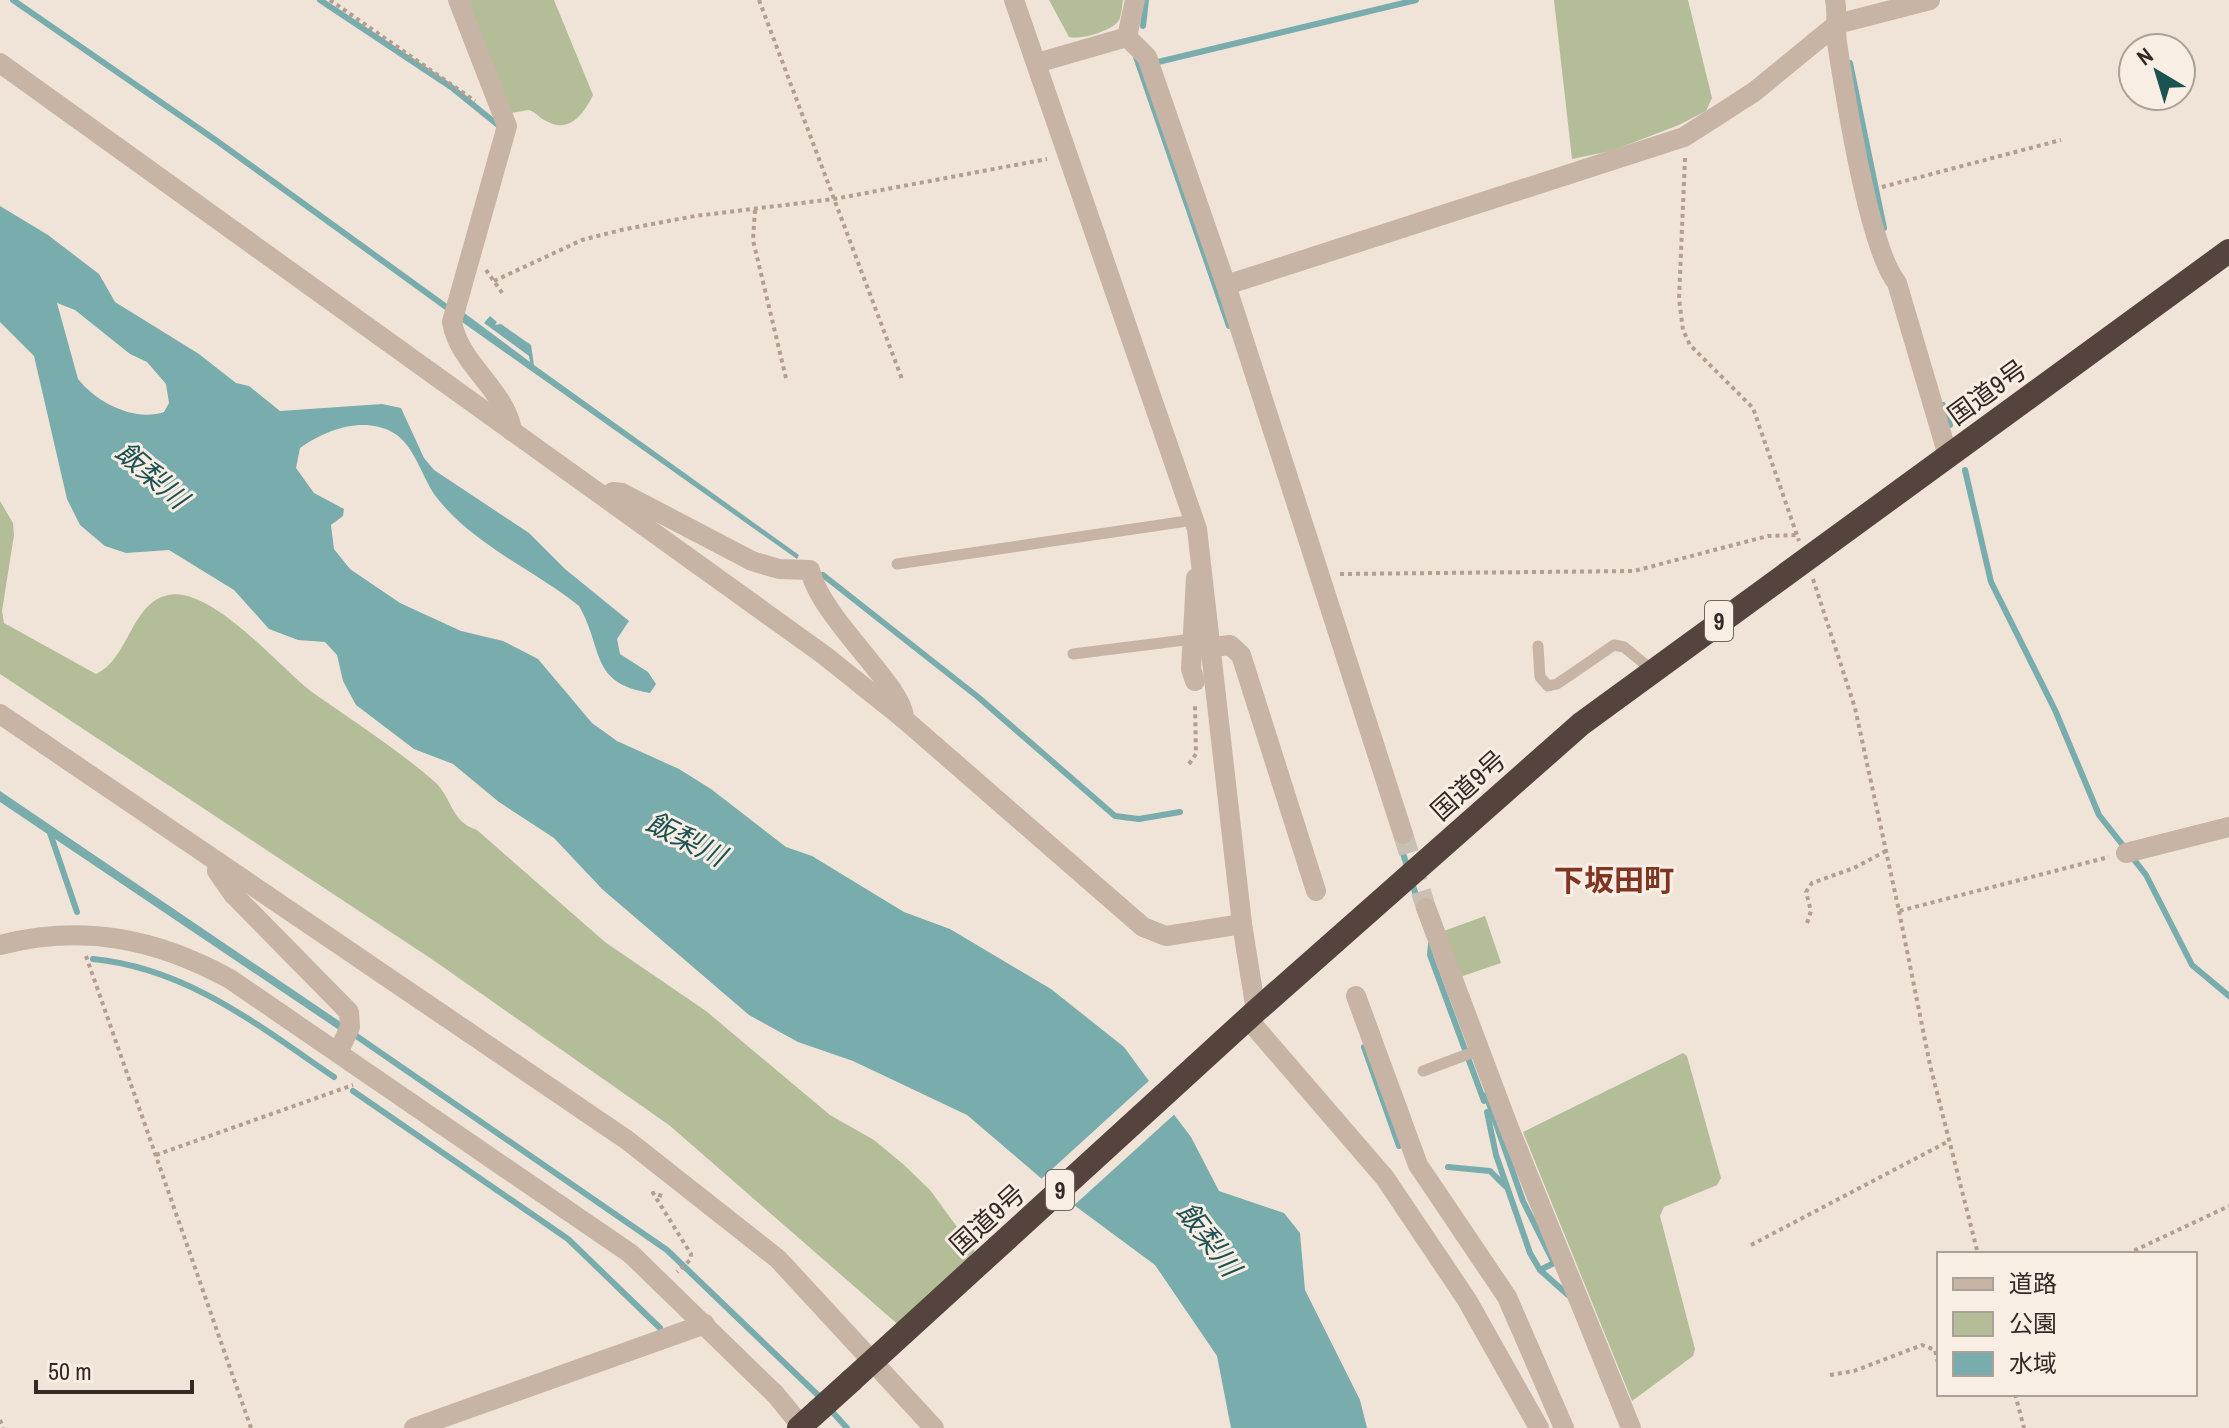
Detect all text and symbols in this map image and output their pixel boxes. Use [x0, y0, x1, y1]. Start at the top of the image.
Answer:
north arrow [2117, 32, 2197, 112]
text: N [2130, 40, 2159, 72]
street label: 国道9号 [1940, 351, 2034, 433]
water label: 飯梨川 [108, 433, 198, 519]
road number: 9 [1705, 601, 1733, 641]
street label: 国道9号 [1423, 742, 1513, 828]
water label: 飯梨川 [640, 803, 735, 876]
district label: 下坂田町 [1554, 860, 1674, 900]
road number: 9 [1046, 1170, 1074, 1210]
street label: 国道9号 [942, 1176, 1032, 1262]
water label: 飯梨川 [1169, 1194, 1251, 1286]
legend [1937, 1252, 2197, 1396]
text: 道路 [2009, 1267, 2057, 1299]
text: 公園 [2009, 1307, 2057, 1339]
scale bar [36, 1344, 192, 1394]
text: 水域 [2009, 1347, 2057, 1379]
text: 50 m [48, 1355, 92, 1387]

